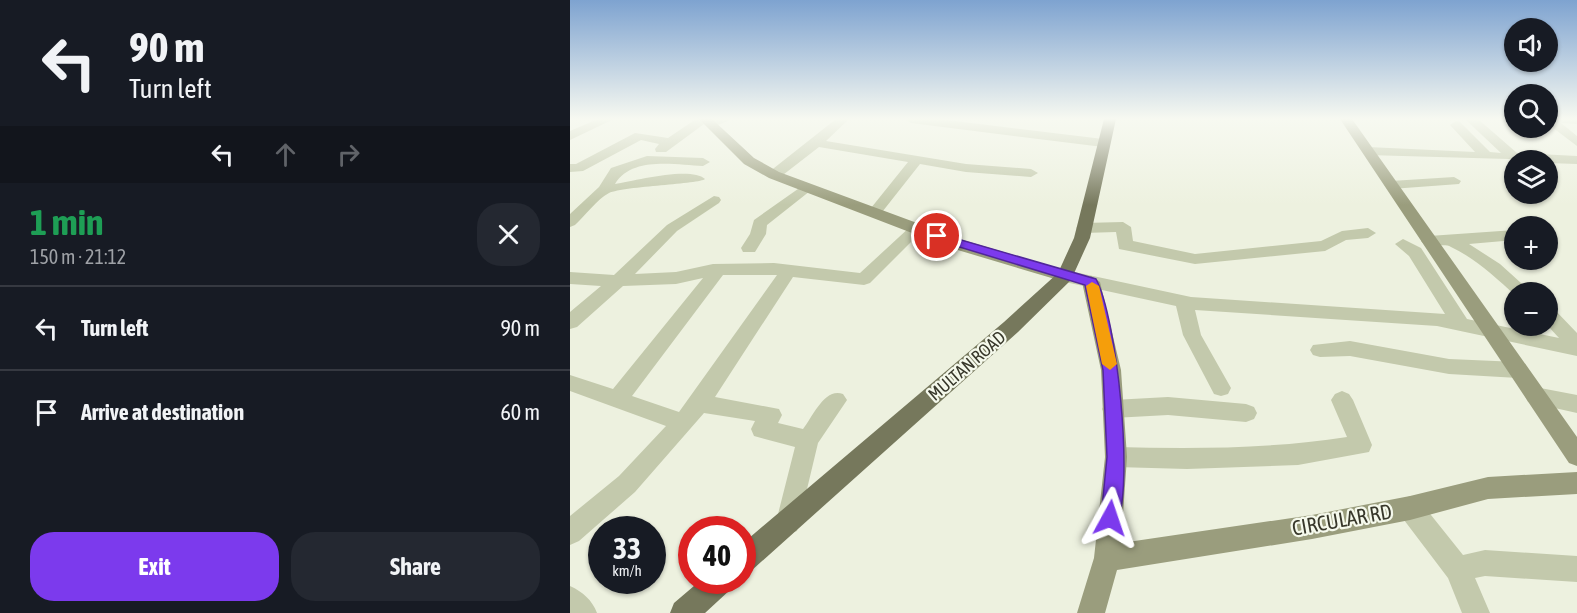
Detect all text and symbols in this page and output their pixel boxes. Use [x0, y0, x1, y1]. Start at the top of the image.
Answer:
map controls [1504, 18, 1558, 336]
button: sound [1504, 18, 1558, 72]
text: 90 m [129, 23, 204, 71]
icon: left [30, 24, 108, 102]
text: Turn left [129, 73, 212, 104]
button: search [1504, 84, 1558, 138]
icon: left [206, 138, 239, 171]
icon: ahead [269, 138, 302, 171]
icon: right [332, 138, 365, 171]
button: layers [1504, 150, 1558, 204]
text: 1 min [30, 201, 104, 243]
button: close [477, 203, 540, 266]
pin [911, 210, 962, 261]
button: + [1504, 216, 1558, 270]
icon: arrive [920, 219, 953, 252]
text: 150 m · 21:12 [30, 245, 126, 268]
button: − [1504, 282, 1558, 336]
icon: left [30, 312, 63, 345]
text: Turn left [81, 315, 148, 341]
text: 90 m [500, 315, 540, 341]
street label: MULTAN ROAD [924, 326, 1010, 405]
icon: arrive [30, 396, 63, 429]
text: Arrive at destination [81, 399, 244, 425]
text: 60 m [500, 399, 540, 425]
position arrow [1078, 486, 1142, 550]
street label: CIRCULAR RD [1290, 498, 1394, 540]
speed limit sign: 40 [678, 516, 756, 594]
text: 33 [613, 531, 641, 565]
button: Exit [30, 532, 279, 601]
button: Share [291, 532, 540, 601]
text: km/h [612, 562, 642, 579]

